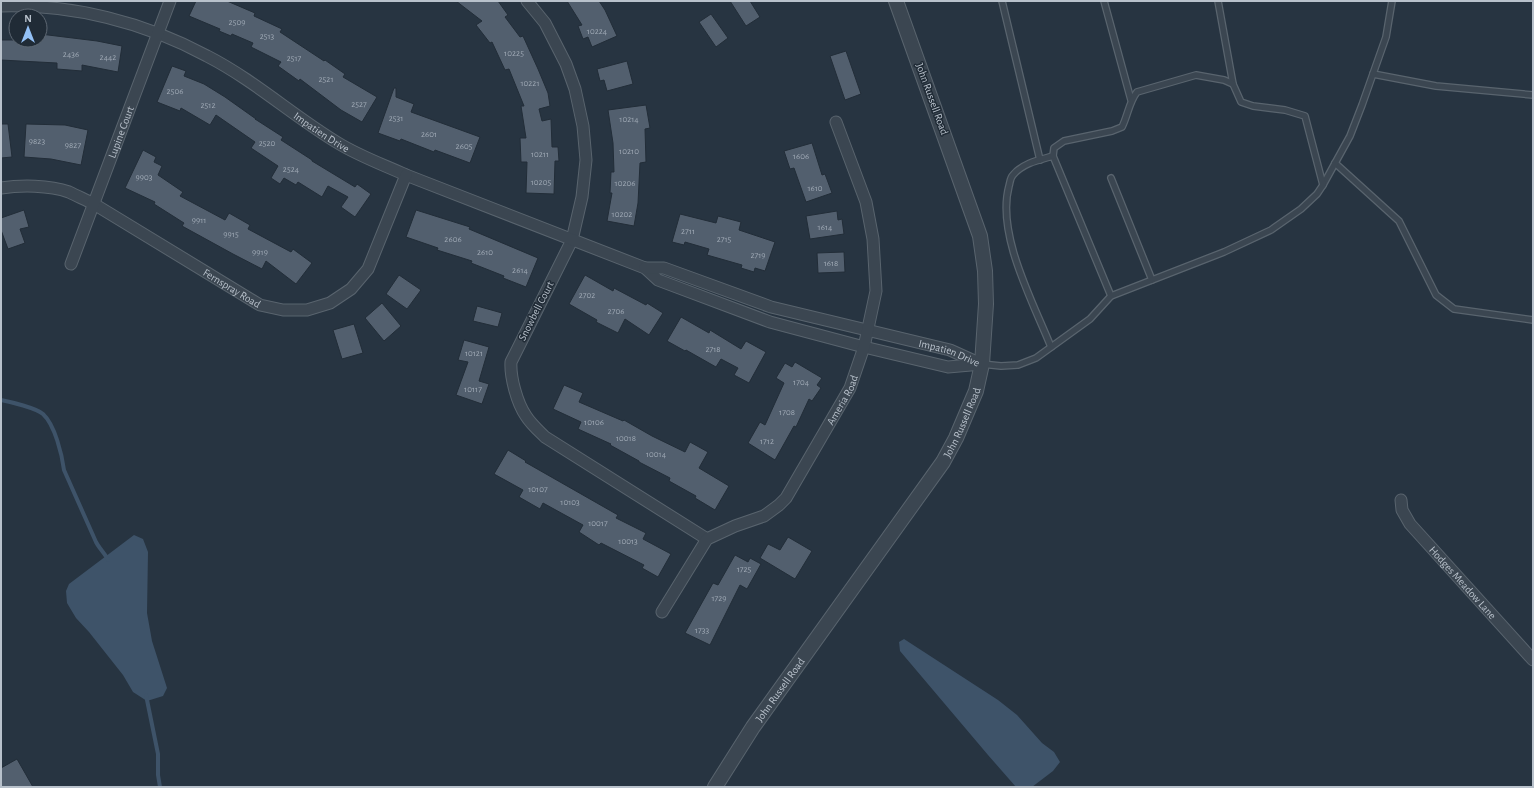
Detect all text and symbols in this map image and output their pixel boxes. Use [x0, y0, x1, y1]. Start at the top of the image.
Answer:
north arrow [8, 8, 48, 48]
text: N [24, 13, 32, 24]
house number: 2509 [229, 18, 245, 27]
house number: 10224 [587, 27, 608, 36]
house number: 2513 [260, 32, 275, 41]
house number: 10225 [504, 49, 524, 58]
house number: 2436 [63, 50, 79, 59]
house number: 2442 [100, 53, 116, 62]
house number: 2517 [287, 54, 302, 63]
street label: John Russell Road [914, 62, 950, 137]
house number: 2521 [318, 75, 334, 84]
house number: 10221 [520, 79, 540, 88]
house number: 2506 [167, 87, 183, 96]
house number: 2527 [351, 100, 367, 109]
house number: 2512 [200, 101, 216, 110]
street label: Lupine Court [106, 104, 136, 160]
street label: Impatien Drive [292, 110, 351, 154]
house number: 2531 [389, 114, 403, 123]
house number: 10214 [619, 115, 639, 124]
house number: 2601 [421, 130, 437, 139]
house number: 9823 [29, 137, 45, 146]
house number: 2520 [259, 139, 276, 148]
house number: 9827 [65, 141, 81, 150]
house number: 2605 [456, 142, 473, 151]
house number: 10210 [619, 147, 639, 156]
house number: 10211 [531, 150, 549, 159]
house number: 1606 [793, 152, 809, 161]
house number: 2524 [283, 165, 300, 174]
house number: 9903 [136, 173, 153, 182]
house number: 10205 [531, 178, 551, 187]
house number: 10206 [615, 179, 635, 188]
house number: 1610 [807, 184, 823, 193]
house number: 10202 [612, 210, 632, 219]
house number: 9911 [192, 216, 206, 225]
house number: 1614 [818, 223, 833, 232]
house number: 2711 [681, 227, 695, 236]
house number: 9915 [223, 230, 239, 239]
house number: 2606 [444, 235, 462, 244]
house number: 2715 [717, 235, 732, 244]
house number: 9919 [252, 248, 268, 257]
house number: 2610 [477, 248, 493, 257]
house number: 2719 [750, 251, 766, 260]
house number: 1618 [824, 259, 838, 268]
street label: Fernspray Road [201, 266, 263, 310]
house number: 2614 [512, 266, 529, 275]
street label: Snowbell Court [516, 279, 556, 342]
house number: 2702 [579, 291, 595, 300]
house number: 2706 [608, 307, 624, 316]
street label: Impatien Drive [918, 337, 981, 368]
house number: 2718 [705, 345, 721, 354]
house number: 10121 [465, 349, 483, 358]
street label: Ameria Road [824, 373, 860, 427]
house number: 1704 [793, 378, 810, 387]
house number: 10117 [464, 385, 482, 394]
street label: John Russell Road [941, 386, 982, 459]
house number: 1708 [779, 408, 795, 417]
house number: 10106 [584, 418, 604, 427]
house number: 10018 [616, 434, 636, 443]
house number: 1712 [760, 437, 774, 446]
house number: 10014 [646, 450, 667, 459]
house number: 10107 [528, 485, 548, 494]
house number: 10103 [560, 498, 580, 507]
house number: 10017 [588, 519, 608, 528]
house number: 10013 [618, 537, 638, 546]
street label: Hodges Meadow Lane [1427, 544, 1498, 621]
house number: 1725 [737, 565, 752, 574]
house number: 1729 [711, 594, 727, 603]
house number: 1733 [695, 626, 709, 635]
street label: John Russell Road [753, 655, 806, 724]

